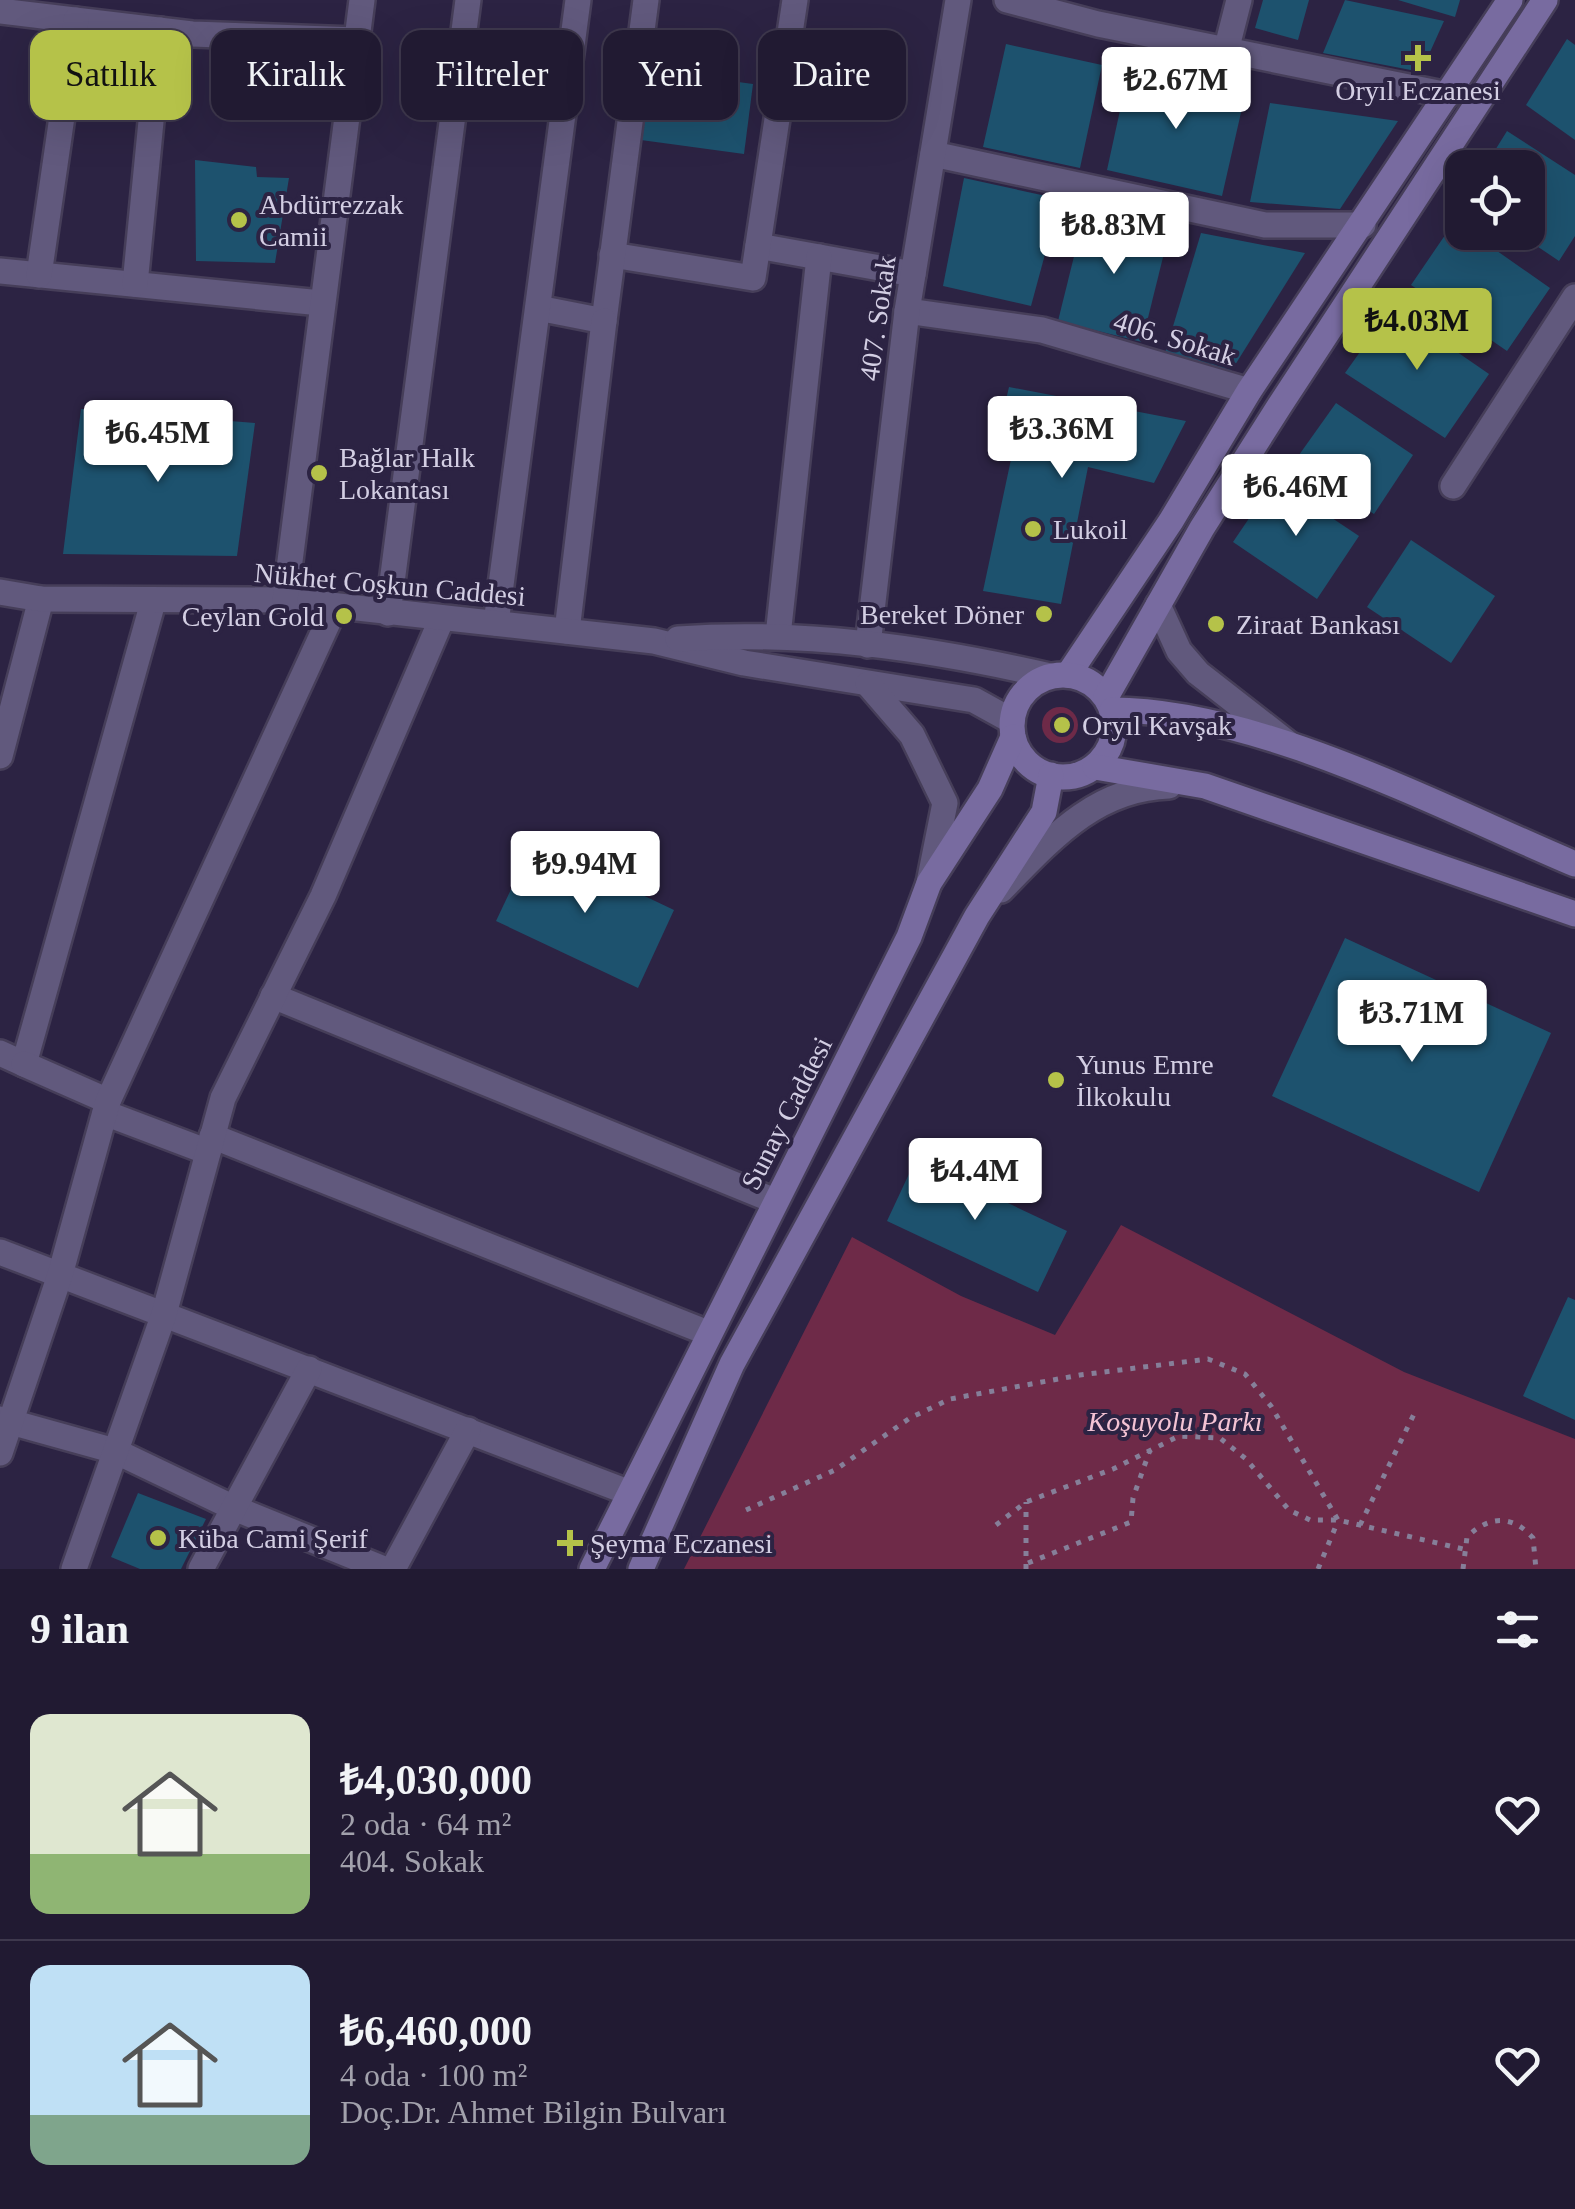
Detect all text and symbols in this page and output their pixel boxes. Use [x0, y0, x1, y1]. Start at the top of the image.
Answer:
chip: Satılık [30, 30, 191, 120]
chip: Kiralık [211, 30, 381, 120]
chip: Filtreler [401, 30, 583, 120]
chip: Yeni [603, 30, 738, 120]
chip: Daire [758, 30, 906, 120]
pin: ₺2.67M [1095, 47, 1257, 132]
marker: Oryıl Eczanesi [1407, 47, 1429, 69]
text: ₺2.67M [1124, 61, 1228, 97]
place label: Oryıl Eczanesi [1335, 75, 1501, 106]
map controls [1445, 150, 1545, 250]
button: locate [1445, 150, 1545, 250]
place label: Abdürrezzak Camii [259, 189, 404, 252]
pin: ₺8.83M [1033, 192, 1195, 277]
text: ₺8.83M [1062, 206, 1166, 242]
marker: Abdürrezzak Camii [228, 209, 250, 231]
street label: 407. Sokak [853, 254, 902, 383]
pin: ₺4.03M [1336, 288, 1498, 373]
text: ₺4.03M [1365, 302, 1469, 338]
street label: 406. Sokak [1110, 305, 1240, 372]
pin: ₺3.36M [981, 396, 1143, 481]
pin: ₺6.45M [77, 400, 239, 485]
text: ₺3.36M [1010, 410, 1114, 446]
text: ₺6.45M [106, 414, 210, 450]
place label: Bağlar Halk Lokantası [339, 442, 475, 505]
pin: ₺6.46M [1215, 454, 1377, 539]
marker: Bağlar Halk Lokantası [308, 462, 330, 484]
text: ₺6.46M [1244, 468, 1348, 504]
place label: Lukoil [1053, 514, 1128, 545]
marker: Lukoil [1022, 518, 1044, 540]
street label: Nükhet Coşkun Caddesi [253, 557, 527, 612]
place label: Bereket Döner [860, 599, 1025, 630]
place label: Ceylan Gold [182, 601, 324, 632]
marker: Bereket Döner [1033, 603, 1055, 625]
marker: Ceylan Gold [333, 605, 355, 627]
place label: Ziraat Bankası [1236, 609, 1400, 640]
marker: Ziraat Bankası [1205, 613, 1227, 635]
place label: Oryıl Kavşak [1082, 710, 1232, 741]
marker: Oryıl Kavşak [1051, 714, 1073, 736]
pin: ₺9.94M [504, 831, 666, 916]
text: ₺9.94M [533, 845, 637, 881]
pin: ₺3.71M [1331, 980, 1493, 1065]
text: ₺3.71M [1360, 994, 1464, 1030]
street label: Sunay Caddesi [735, 1032, 838, 1195]
place label: Yunus Emre İlkokulu [1076, 1049, 1214, 1112]
marker: Yunus Emre İlkokulu [1045, 1069, 1067, 1091]
pin: ₺4.4M [905, 1138, 1045, 1223]
text: ₺4.4M [931, 1152, 1019, 1188]
park label: Koşuyolu Parkı [1087, 1406, 1263, 1437]
place label: Küba Cami Şerif [178, 1523, 368, 1554]
marker: Küba Cami Şerif [147, 1527, 169, 1549]
place label: Şeyma Eczanesi [590, 1528, 773, 1559]
marker: Şeyma Eczanesi [559, 1532, 581, 1554]
icon: filters [1490, 1602, 1545, 1657]
text: 9 ilan [30, 1606, 129, 1652]
icon: home [110, 1754, 230, 1874]
text: ₺4,030,000 [340, 1757, 532, 1803]
icon: heart [1490, 1787, 1545, 1842]
text: 2 oda · 64 m² [340, 1806, 511, 1842]
text: 404. Sokak [340, 1843, 484, 1879]
icon: home [110, 2005, 230, 2125]
text: ₺6,460,000 [340, 2008, 532, 2054]
icon: heart [1490, 2038, 1545, 2093]
text: 4 oda · 100 m² [340, 2057, 527, 2093]
text: Doç.Dr. Ahmet Bilgin Bulvarı [340, 2094, 727, 2130]

